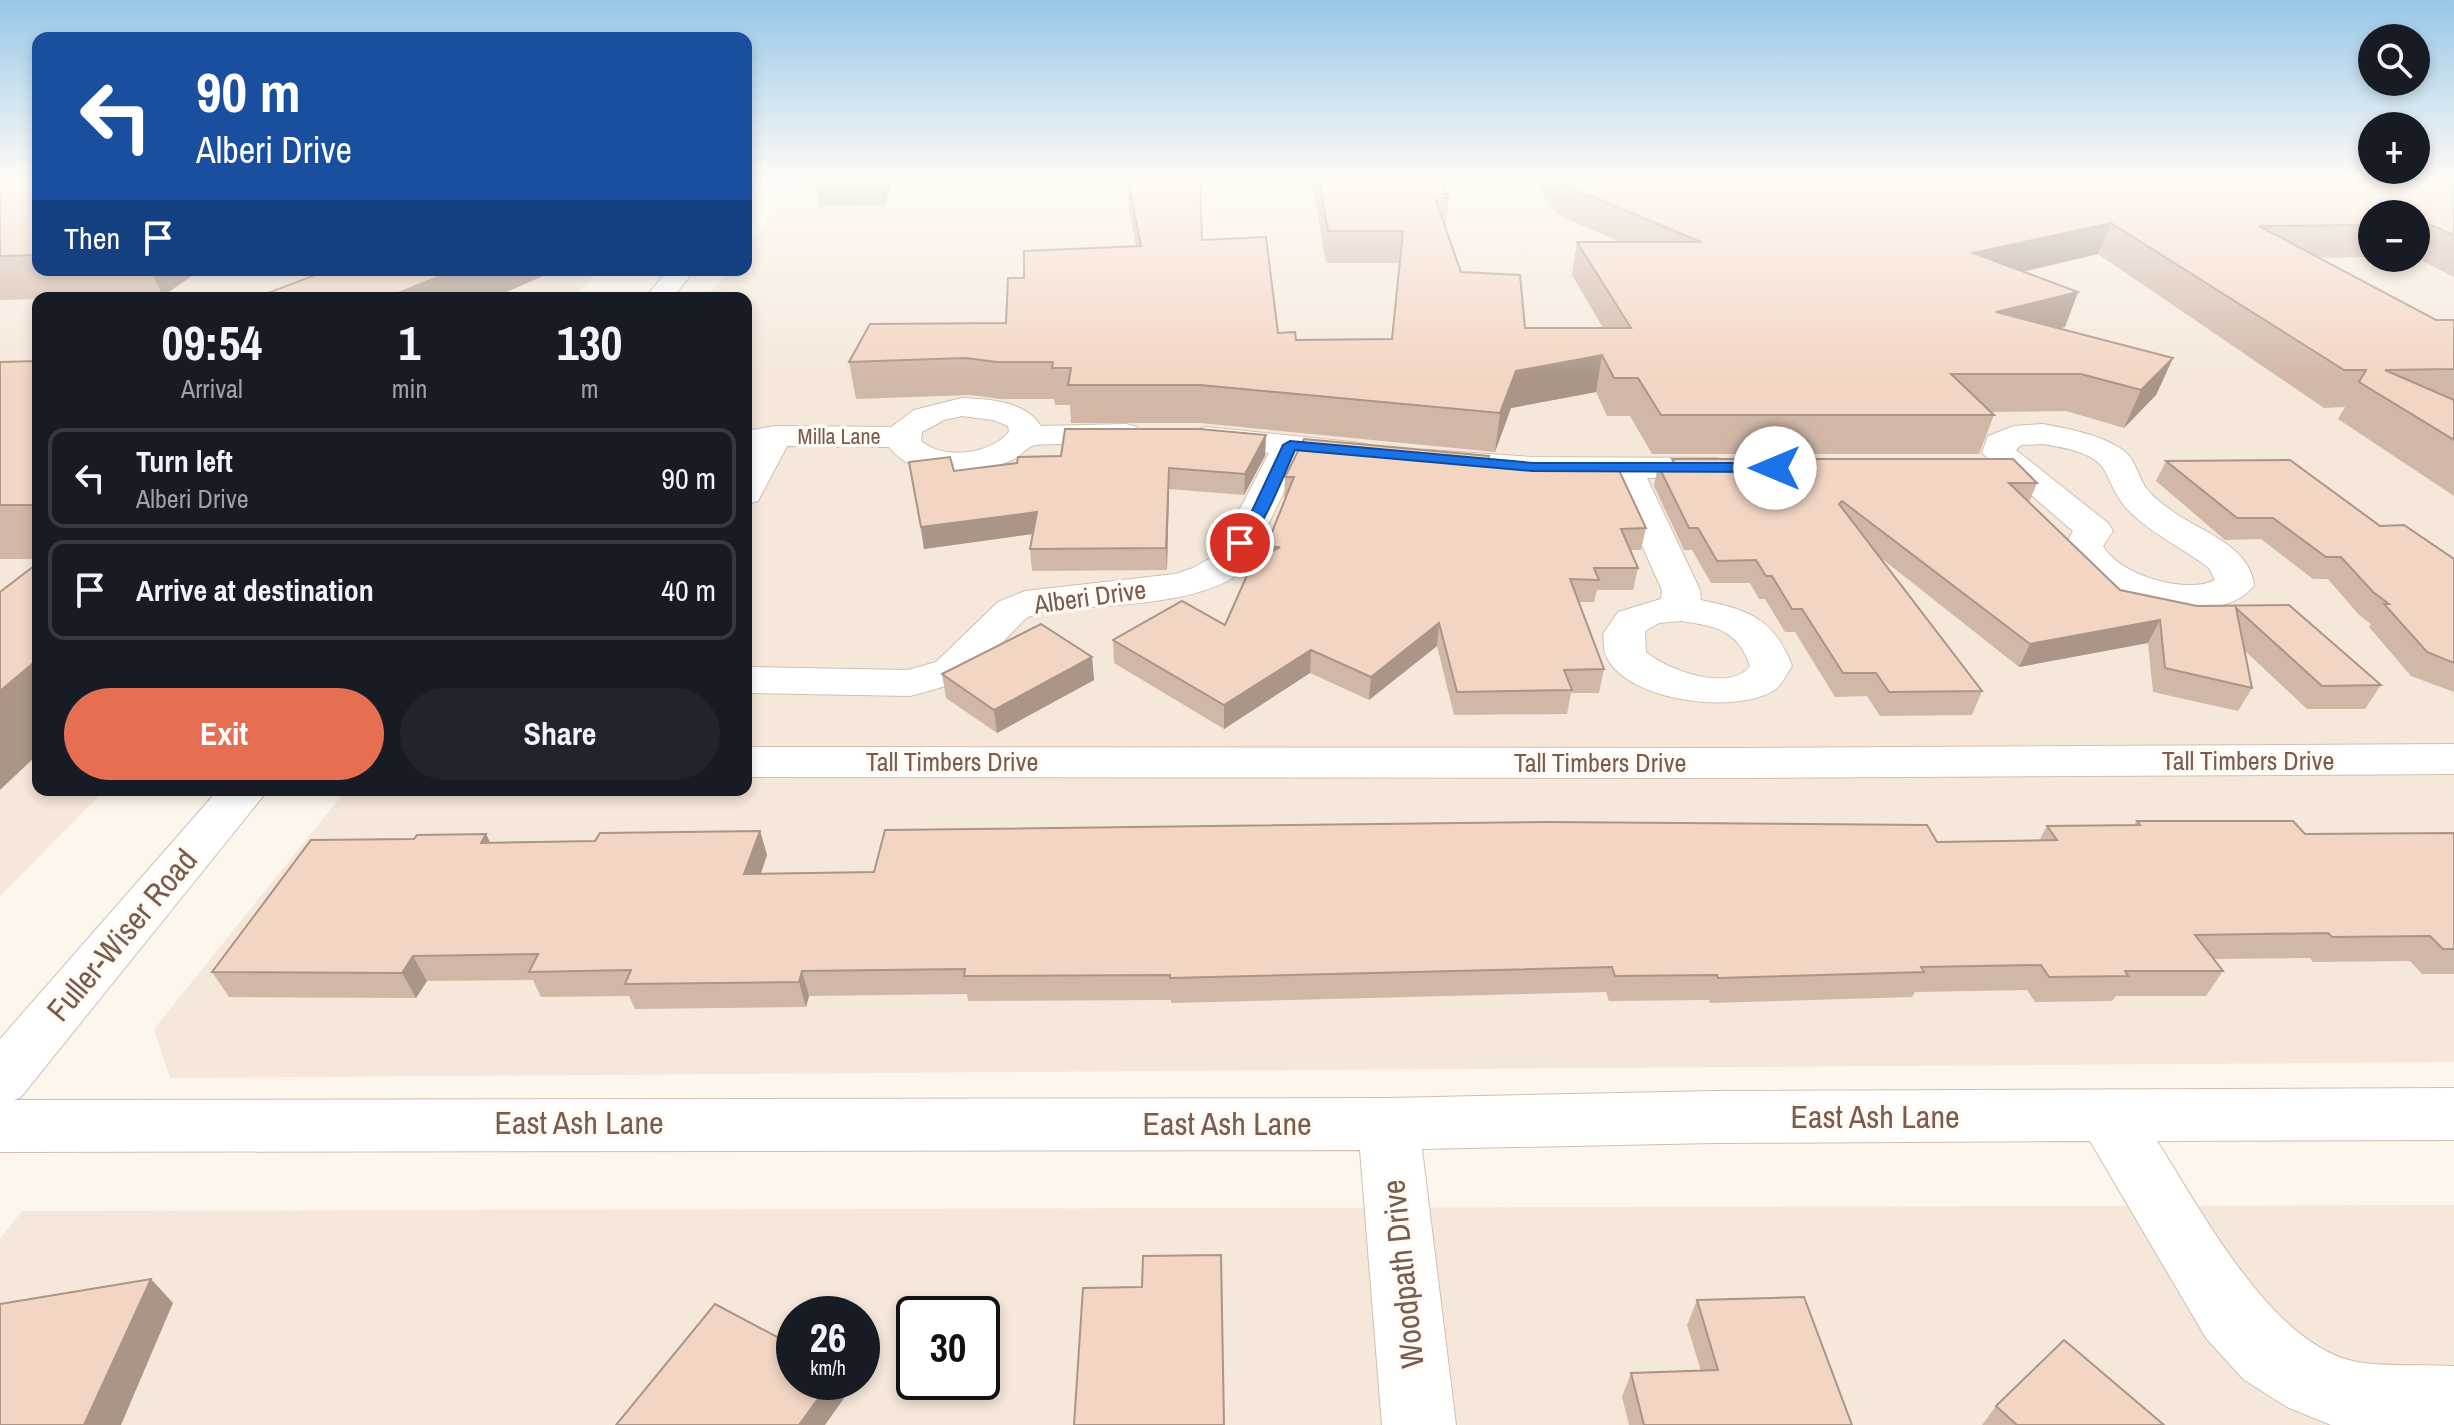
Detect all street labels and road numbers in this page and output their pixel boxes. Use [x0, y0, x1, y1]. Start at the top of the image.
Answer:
street label: Milla Lane [797, 421, 881, 451]
street label: Alberi Drive [1031, 571, 1148, 622]
street label: Tall Timbers Drive [2162, 743, 2334, 778]
street label: Tall Timbers Drive [866, 744, 1038, 779]
street label: Tall Timbers Drive [1514, 745, 1686, 780]
street label: Fuller-Wiser Road [37, 839, 207, 1030]
street label: East Ash Lane [1790, 1095, 1960, 1138]
street label: East Ash Lane [494, 1101, 664, 1144]
street label: East Ash Lane [1142, 1102, 1312, 1145]
street label: Woodpath Drive [1371, 1178, 1434, 1370]

